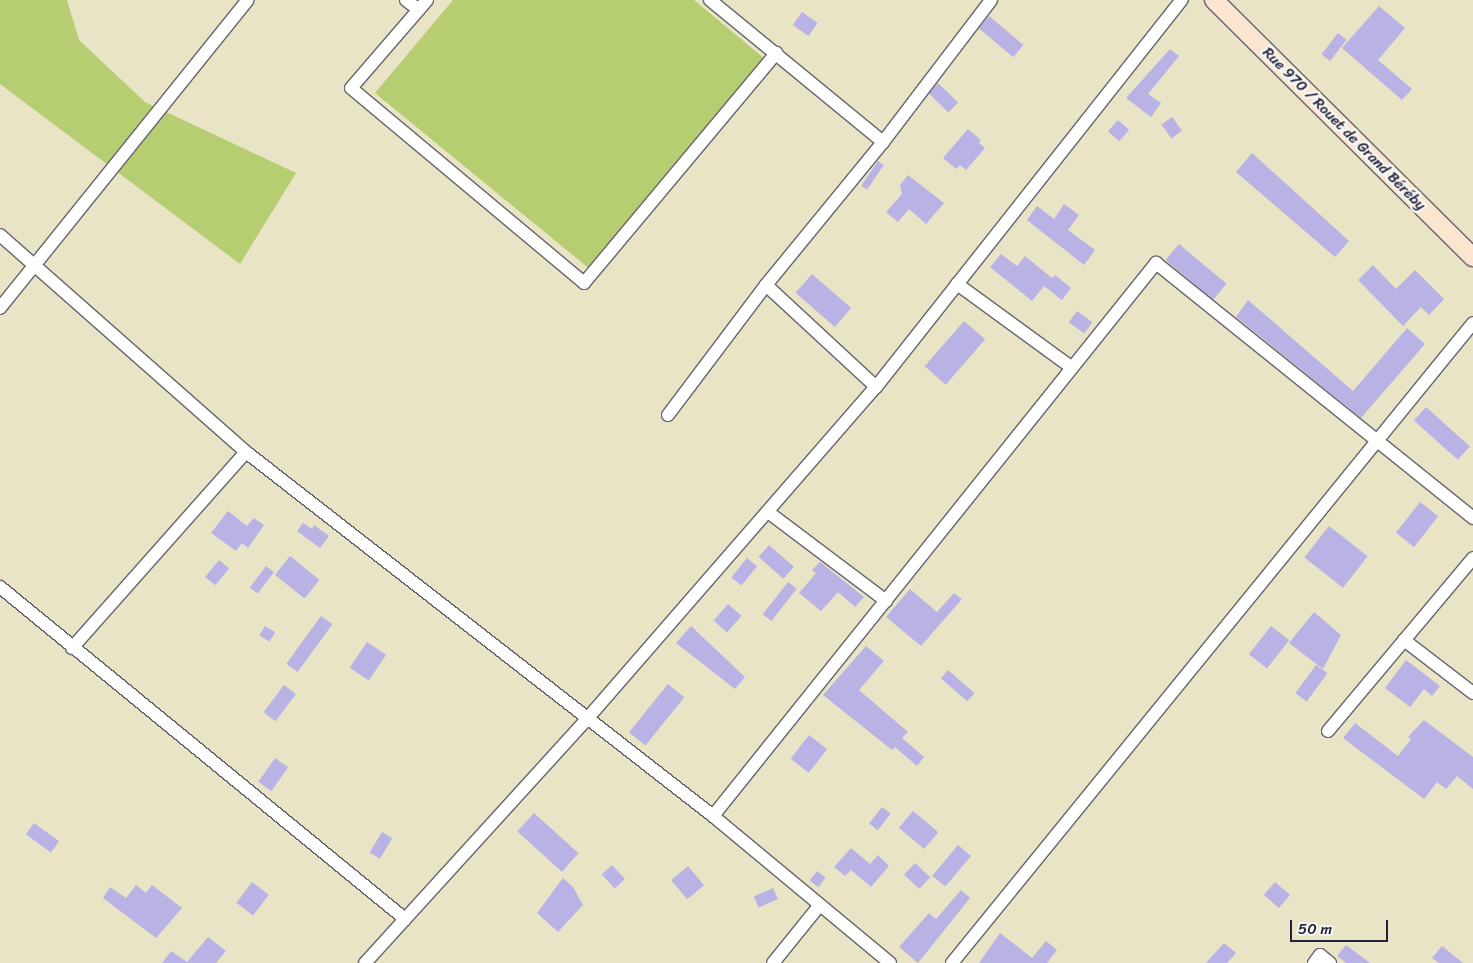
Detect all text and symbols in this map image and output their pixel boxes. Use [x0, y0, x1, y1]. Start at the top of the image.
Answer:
street label: Rue 970 / Rouet de Grand Béréby [1259, 44, 1429, 214]
scale bar [1293, 910, 1390, 942]
text: 50 m [1298, 916, 1332, 942]

